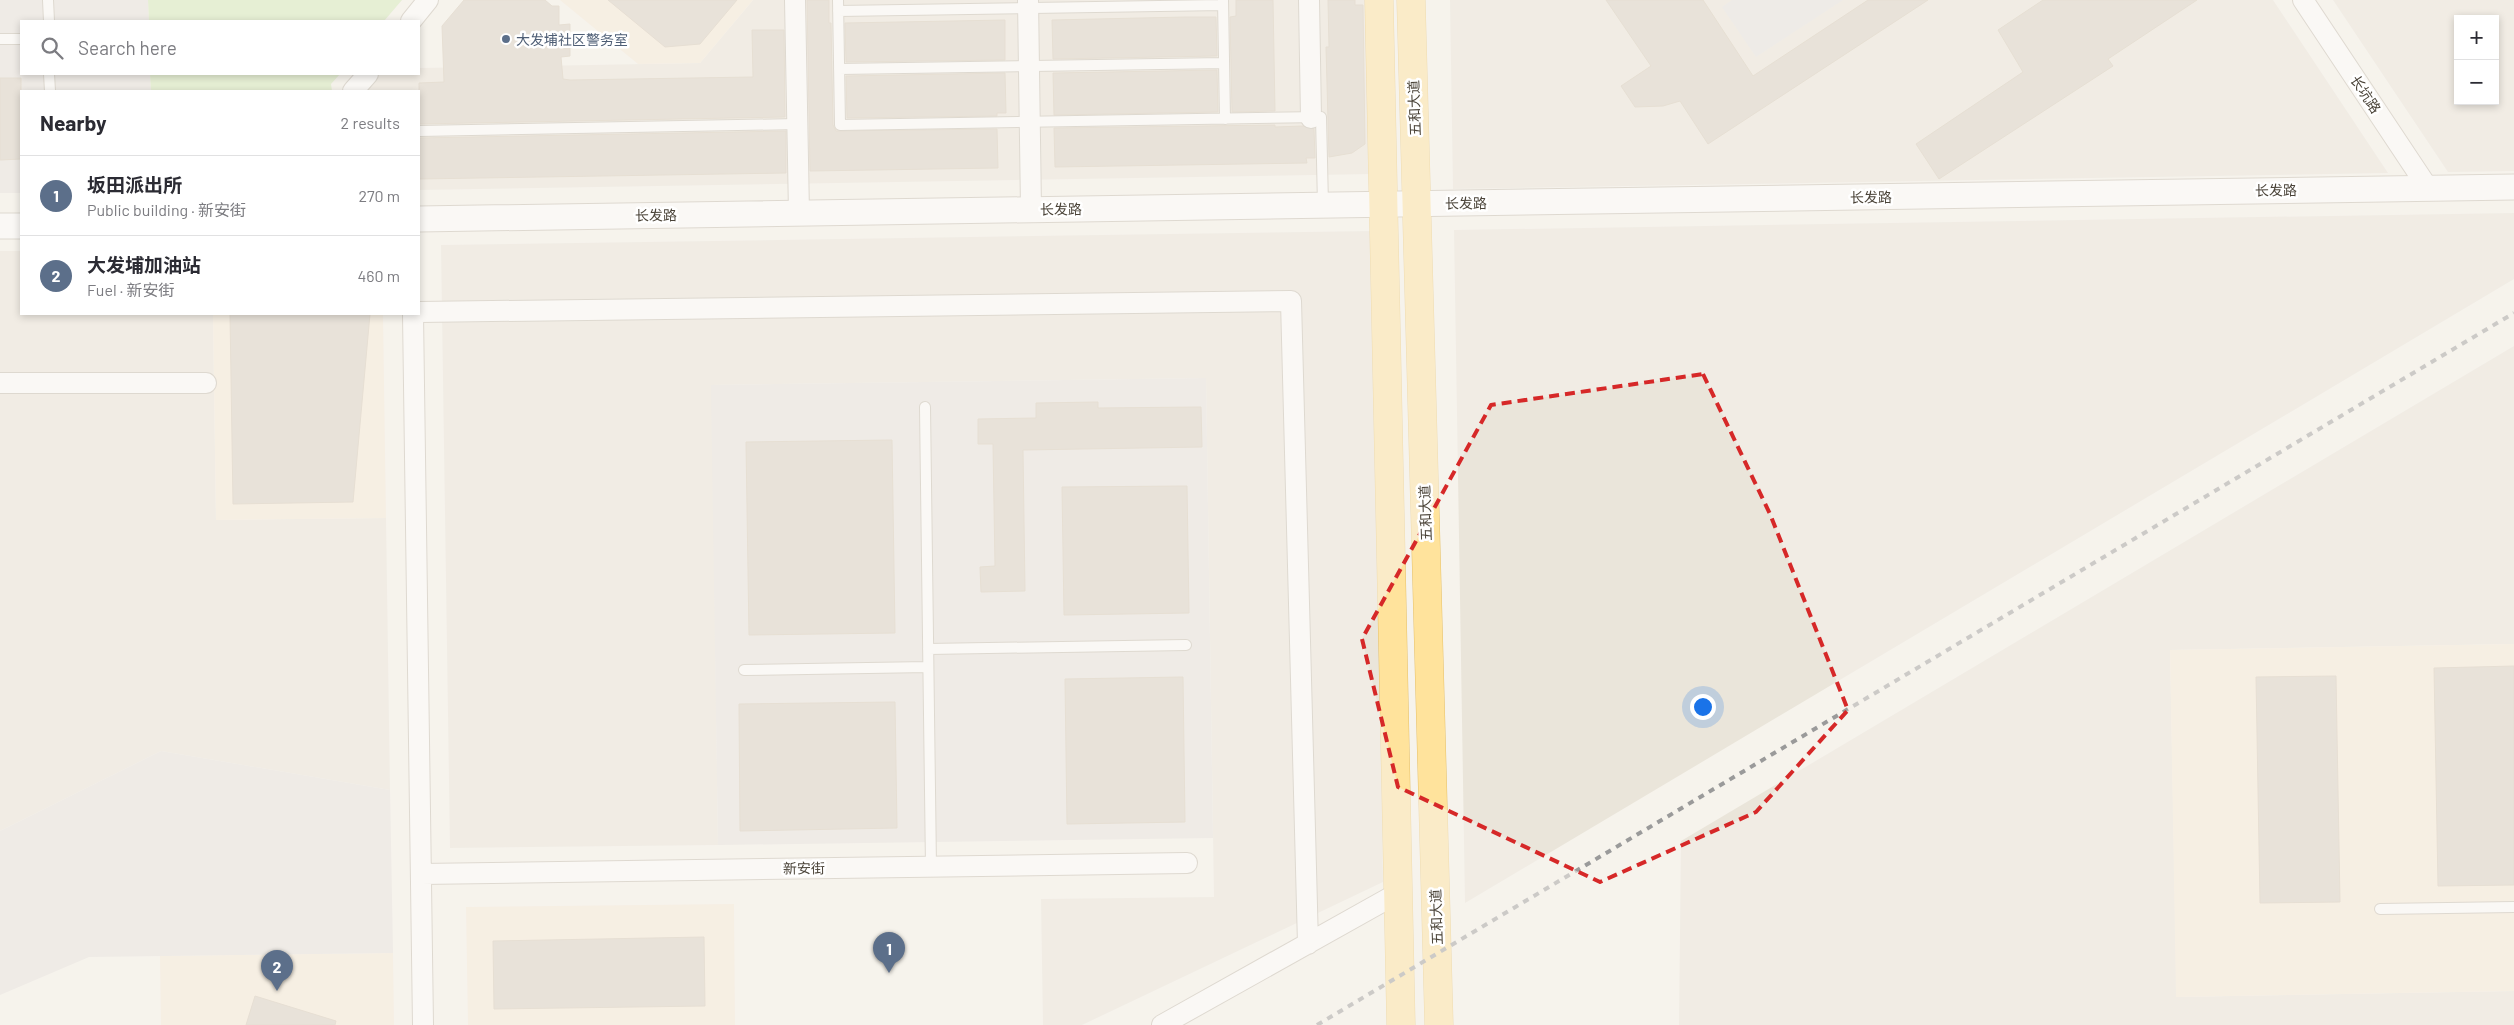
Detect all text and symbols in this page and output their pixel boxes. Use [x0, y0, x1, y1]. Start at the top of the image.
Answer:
map controls [2454, 15, 2499, 105]
button: + [2454, 15, 2499, 60]
search box [20, 20, 420, 75]
place label: 大发埔社区警务室 [516, 31, 628, 48]
marker: 大发埔社区警务室 [500, 33, 512, 45]
icon: search [38, 34, 66, 62]
text: Search here [78, 36, 177, 59]
button: − [2454, 60, 2499, 105]
street label: 长坑路 [2347, 72, 2385, 116]
street label: 五和大道 [1405, 80, 1423, 136]
text: Nearby [40, 110, 106, 135]
text: 2 results [341, 113, 400, 132]
text: 坂田派出所 [87, 173, 182, 196]
street label: 长发路 [2255, 181, 2297, 199]
text: 1 [53, 186, 59, 205]
text: 270 m [358, 186, 400, 205]
street label: 长发路 [1850, 188, 1892, 206]
street label: 长发路 [1445, 194, 1487, 212]
text: Public building · 新安街 [87, 200, 246, 219]
street label: 长发路 [1040, 200, 1082, 218]
street label: 长发路 [635, 206, 677, 224]
text: 大发埔加油站 [87, 253, 201, 276]
text: 2 [52, 266, 60, 285]
text: 460 m [357, 266, 400, 285]
text: Fuel · 新安街 [87, 280, 174, 299]
street label: 五和大道 [1416, 485, 1434, 541]
your location [1690, 694, 1716, 720]
street label: 新安街 [783, 859, 825, 877]
street label: 五和大道 [1427, 889, 1445, 945]
pin: 1 [873, 932, 905, 973]
pin: 2 [261, 950, 293, 991]

